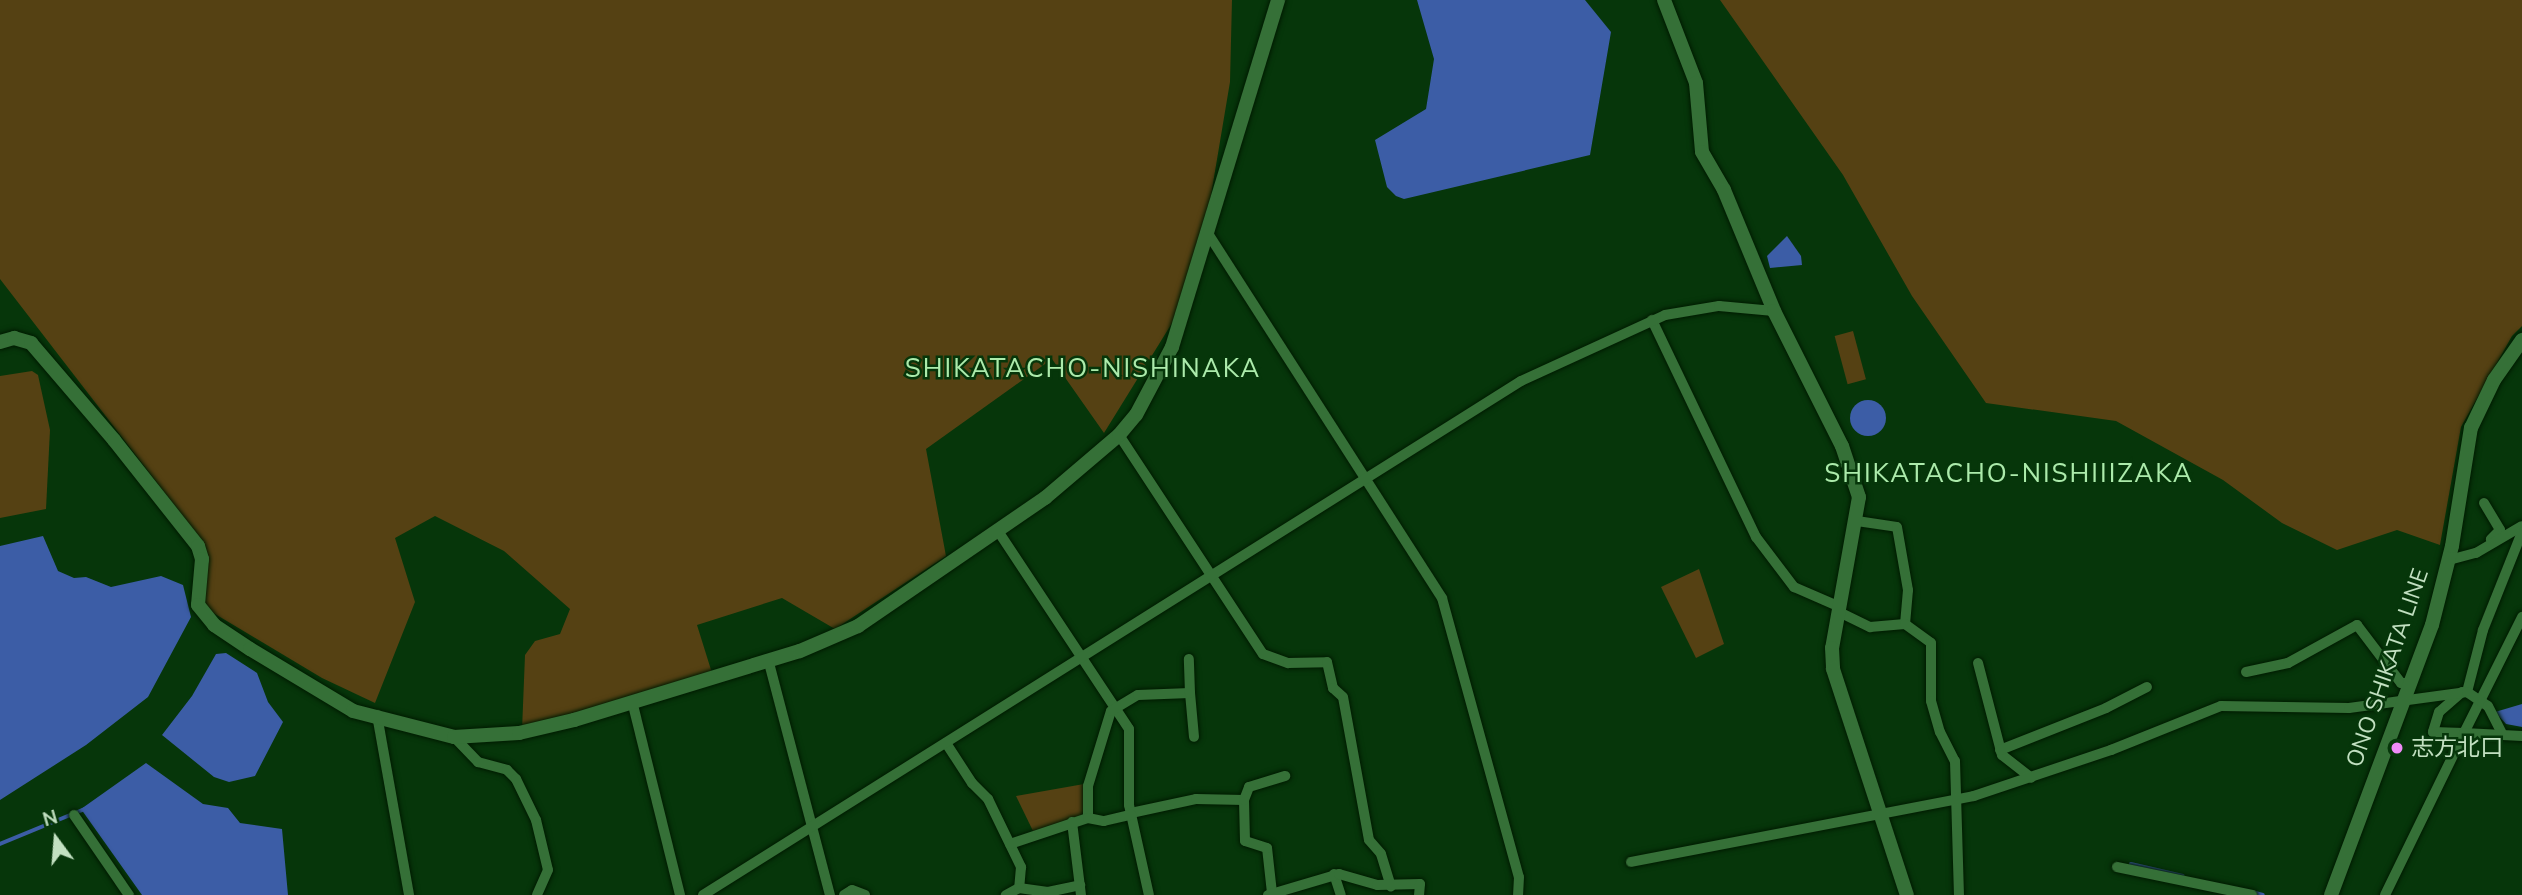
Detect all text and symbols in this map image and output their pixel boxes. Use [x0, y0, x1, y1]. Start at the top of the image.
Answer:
district label: SHIKATACHO-NISHINAKA [907, 353, 1259, 385]
district label: SHIKATACHO-NISHIIIZAKA [1827, 458, 2191, 490]
street label: ONO SHIKATA LINE [2341, 565, 2435, 771]
place label: 志方北口 [2411, 734, 2503, 762]
marker: 志方北口 [2389, 740, 2405, 756]
north arrow [21, 804, 91, 874]
text: N [40, 804, 61, 833]

